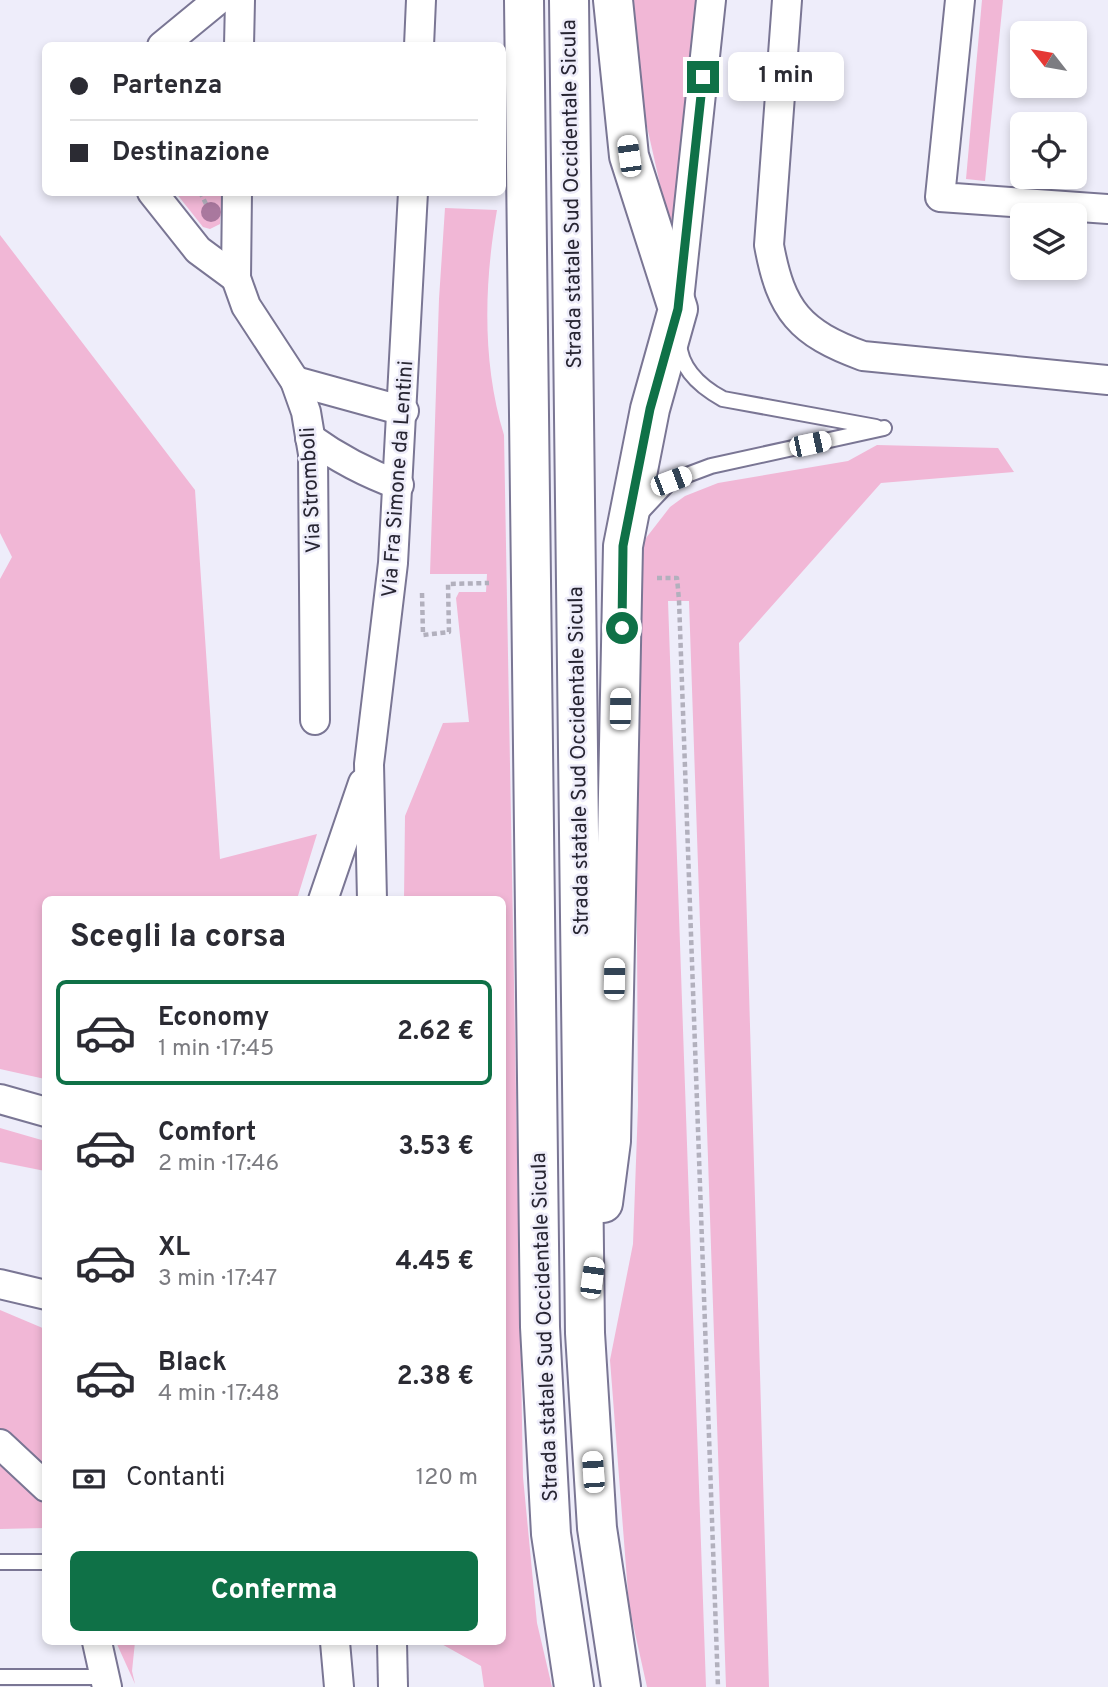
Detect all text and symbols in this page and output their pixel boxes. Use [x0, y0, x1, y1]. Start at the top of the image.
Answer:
street label: Strada statale Sud Occidentale Sicula [556, 19, 589, 369]
north arrow [1010, 21, 1087, 98]
map controls [1010, 21, 1087, 280]
callout: 1 min [728, 52, 843, 102]
route end [687, 61, 719, 93]
text: 1 min [758, 62, 814, 91]
text: Partenza [112, 70, 222, 103]
button: locate [1010, 112, 1087, 189]
car [616, 134, 643, 178]
text: Destinazione [112, 137, 270, 170]
button: layers [1010, 203, 1087, 280]
street label: Via Fra Simone da Lentini [377, 360, 420, 599]
street label: Via Stromboli [295, 426, 328, 554]
car [788, 429, 833, 459]
car [648, 464, 695, 498]
street label: Strada statale Sud Occidentale Sicula [563, 586, 596, 936]
route start [606, 612, 638, 644]
car [610, 688, 631, 730]
text: Scegli la corsa [70, 918, 286, 958]
car [604, 958, 625, 1000]
icon: car [74, 1001, 137, 1064]
text: Economy [158, 1002, 269, 1035]
text: 2.62 € [397, 1016, 474, 1049]
text: 1 min · 17:45 [158, 1035, 274, 1064]
icon: car [74, 1116, 137, 1179]
text: Comfort [158, 1117, 256, 1150]
text: 3.53 € [398, 1131, 474, 1164]
text: 2 min · 17:46 [158, 1150, 279, 1179]
street label: Strada statale Sud Occidentale Sicula [526, 1152, 565, 1502]
icon: car [74, 1231, 137, 1294]
text: XL [158, 1232, 190, 1265]
text: 4.45 € [395, 1246, 474, 1279]
car [579, 1256, 606, 1300]
text: 3 min · 17:47 [158, 1265, 277, 1294]
icon: car [74, 1346, 137, 1409]
text: Black [158, 1347, 227, 1380]
text: 2.38 € [397, 1361, 474, 1394]
text: 4 min · 17:48 [158, 1380, 280, 1409]
car [582, 1450, 605, 1494]
icon: cash [70, 1460, 108, 1498]
text: Contanti [126, 1462, 225, 1495]
text: 120 m [416, 1464, 478, 1493]
button: Conferma [70, 1551, 478, 1631]

